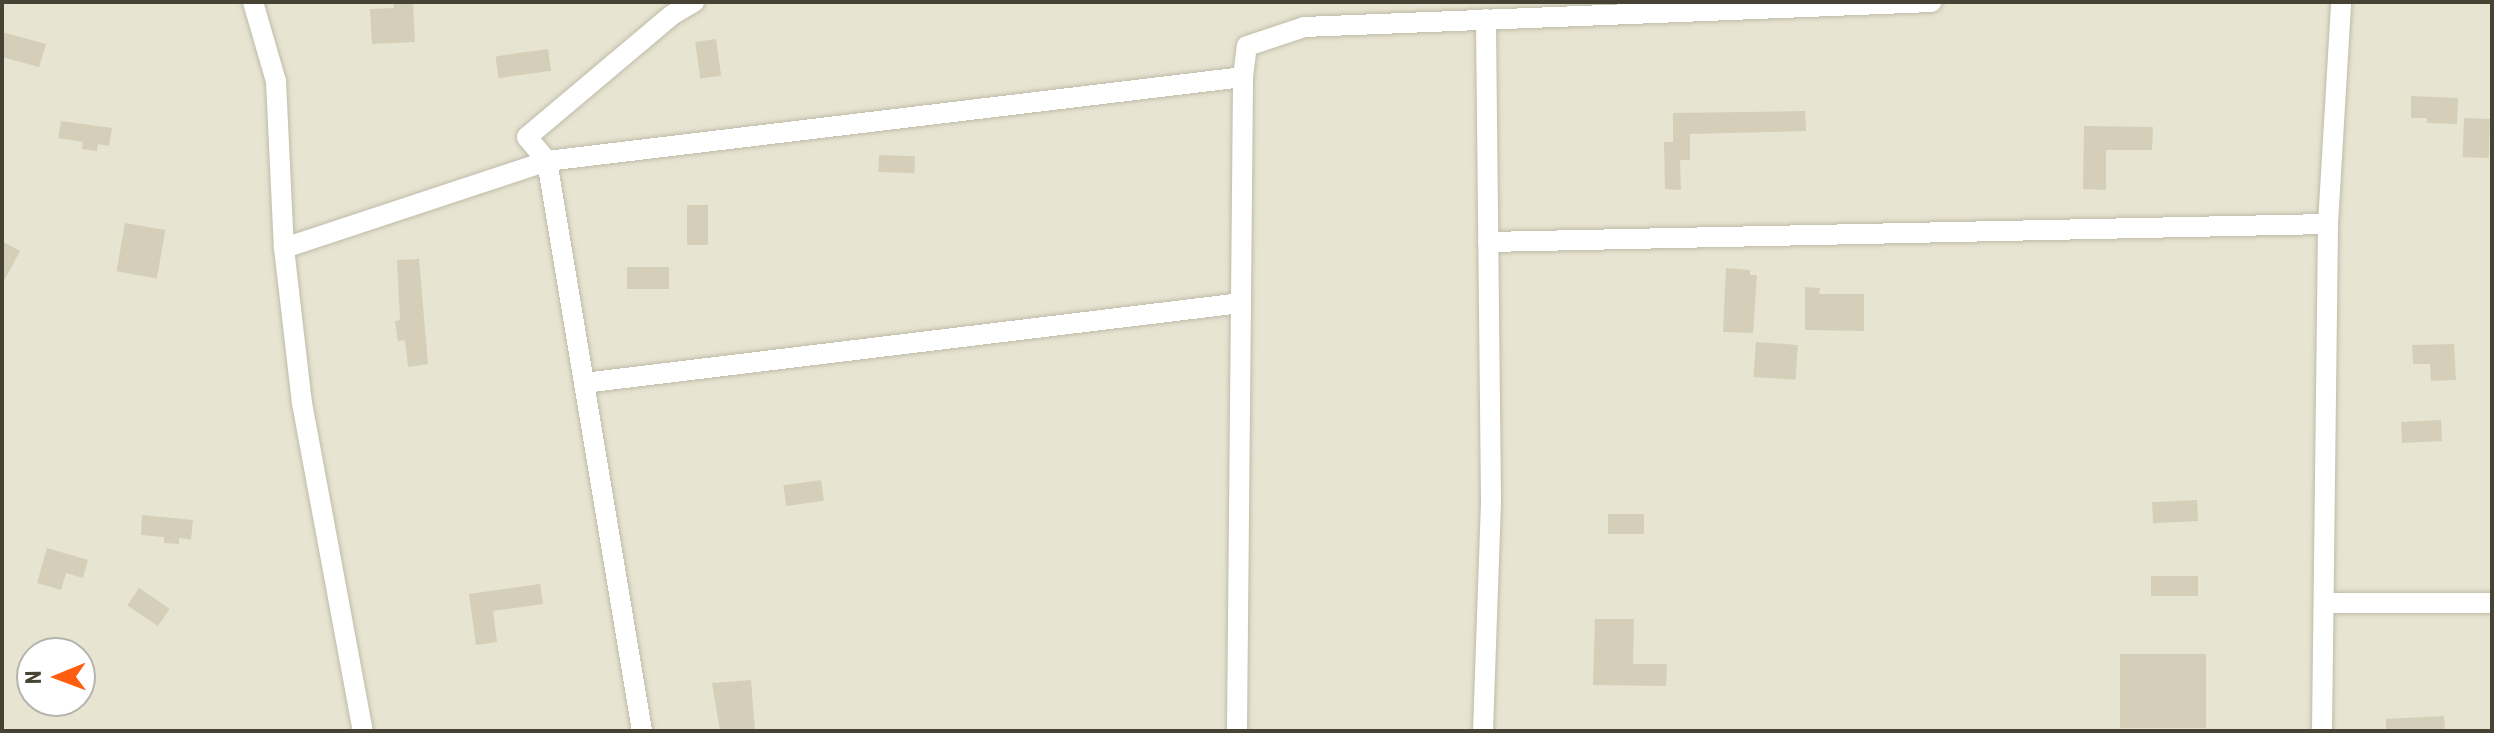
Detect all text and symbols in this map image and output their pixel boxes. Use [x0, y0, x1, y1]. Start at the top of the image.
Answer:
north arrow [16, 637, 96, 717]
text: N [21, 670, 46, 684]

